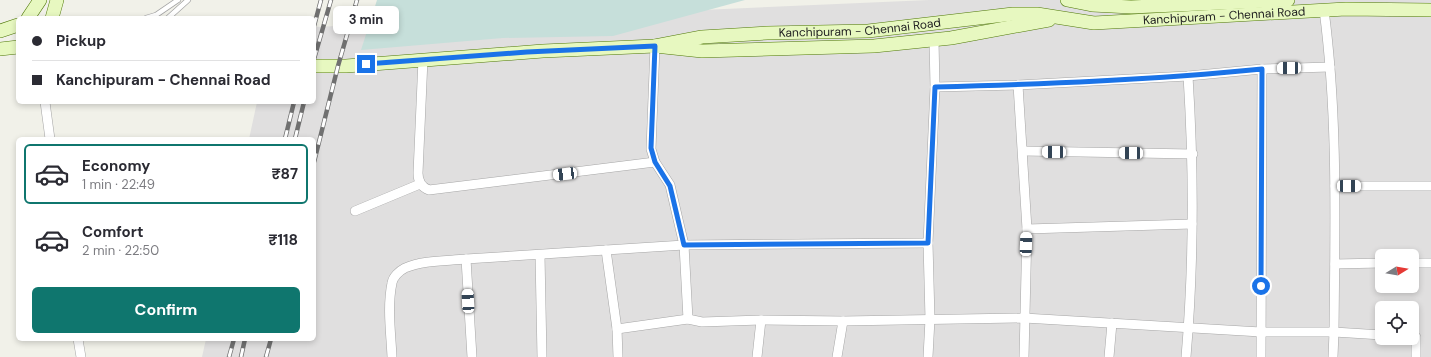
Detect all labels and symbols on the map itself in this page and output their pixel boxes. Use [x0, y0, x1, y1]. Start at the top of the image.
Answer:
street label: Kanchipuram - Chennai Road [1143, 3, 1306, 28]
callout: 3 min [333, 6, 399, 34]
street label: Kanchipuram - Chennai Road [779, 15, 942, 41]
route end [357, 55, 375, 73]
car [1277, 62, 1301, 74]
car [1042, 146, 1066, 158]
car [1119, 147, 1143, 159]
car [552, 167, 578, 181]
car [1337, 180, 1361, 192]
car [1020, 232, 1032, 256]
north arrow [1375, 249, 1419, 293]
route start [1252, 277, 1270, 295]
car [461, 289, 475, 313]

